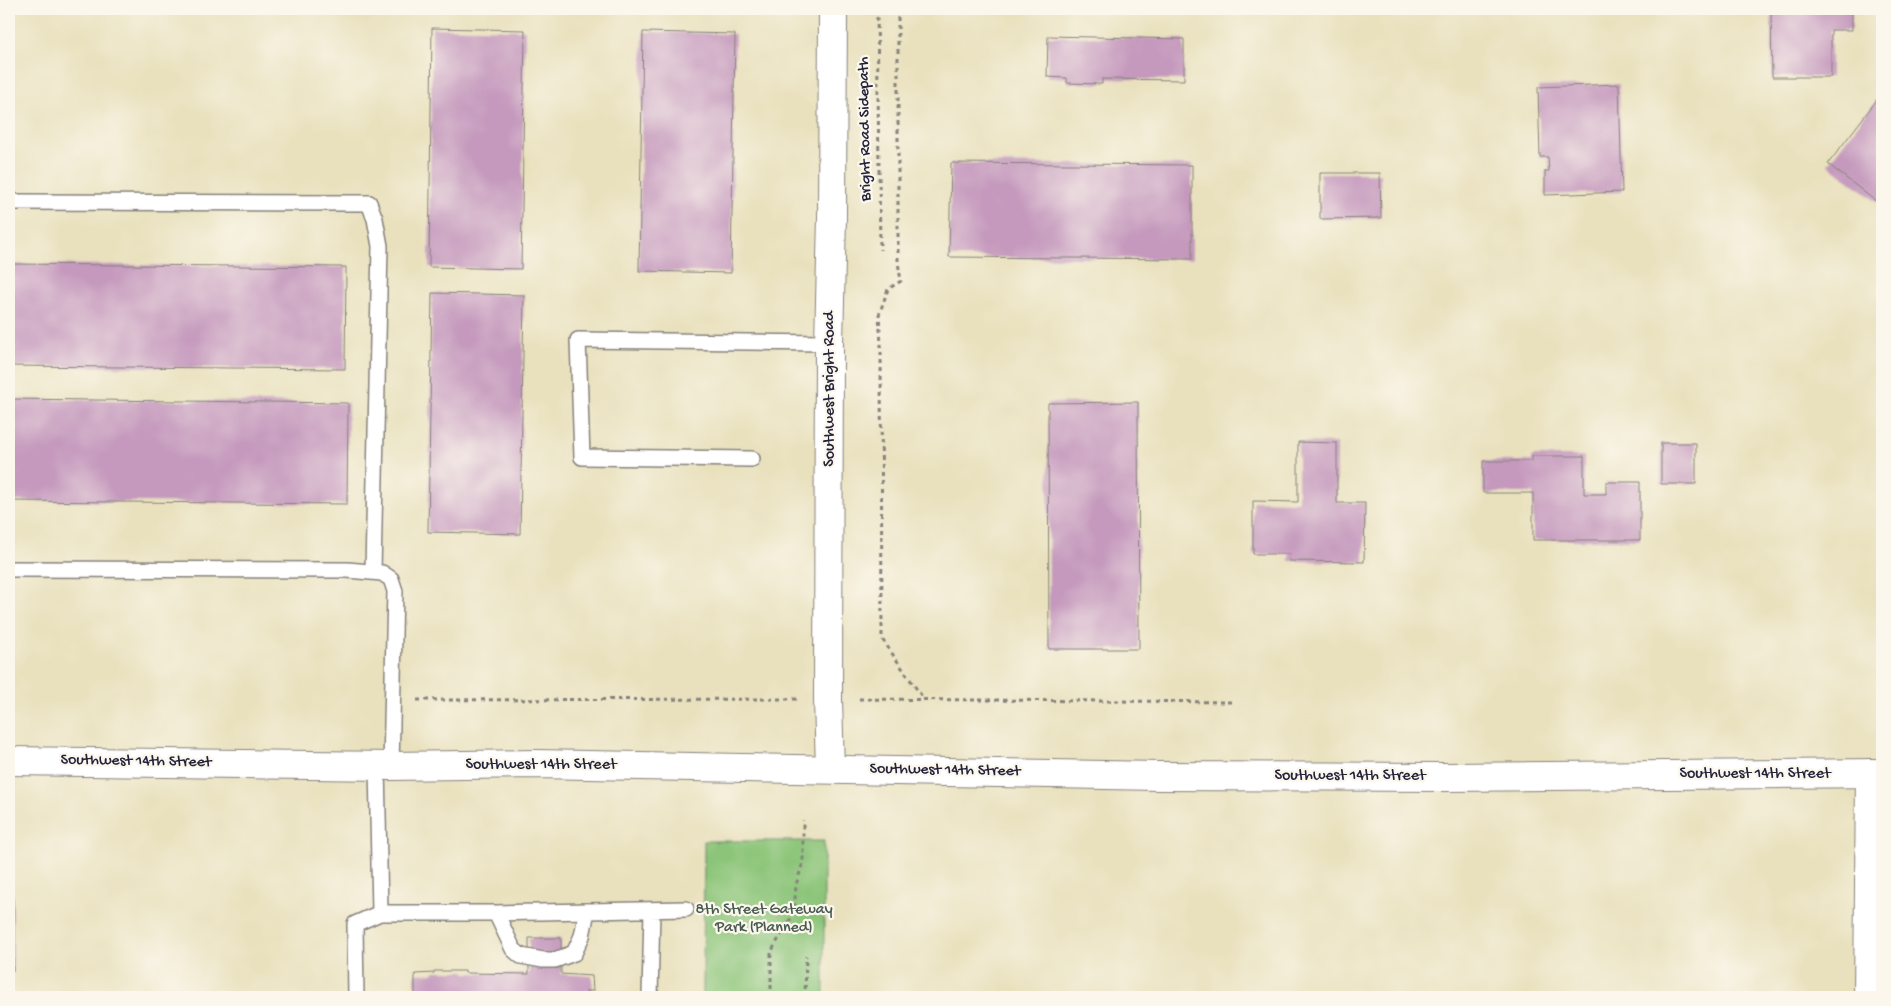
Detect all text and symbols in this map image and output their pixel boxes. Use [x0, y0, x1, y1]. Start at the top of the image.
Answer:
street label: Bright Road Sidepath [855, 56, 877, 202]
street label: Southwest Bright Road [821, 310, 840, 467]
street label: Southwest 14th Street [60, 751, 213, 773]
street label: Southwest 14th Street [466, 756, 618, 775]
street label: Southwest 14th Street [869, 760, 1022, 782]
street label: Southwest 14th Street [1680, 765, 1832, 784]
street label: Southwest 14th Street [1275, 767, 1427, 786]
park label: 8th Street Gateway Park (Planned) [695, 901, 833, 938]

